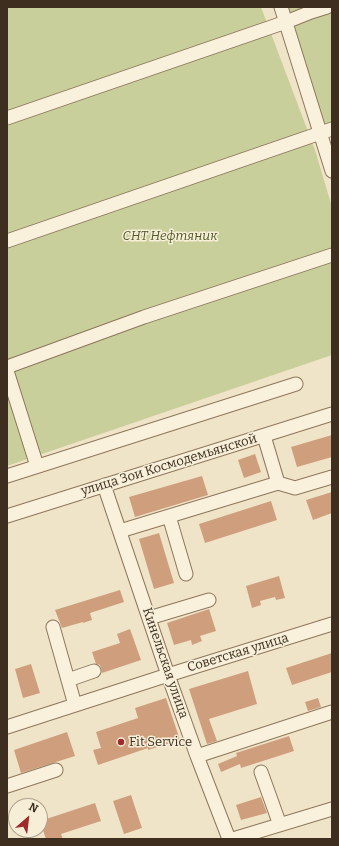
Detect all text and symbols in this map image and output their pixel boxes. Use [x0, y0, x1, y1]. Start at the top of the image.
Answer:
park label: СНТ Нефтяник [123, 228, 217, 244]
street label: улица Зои Космодемьянской [79, 431, 259, 499]
street label: Кинельская улица [139, 605, 191, 721]
street label: Советская улица [185, 630, 291, 676]
place label: Fit Service [129, 734, 192, 750]
marker: Fit Service [116, 737, 126, 747]
north arrow [8, 798, 48, 838]
text: N [27, 800, 40, 816]

